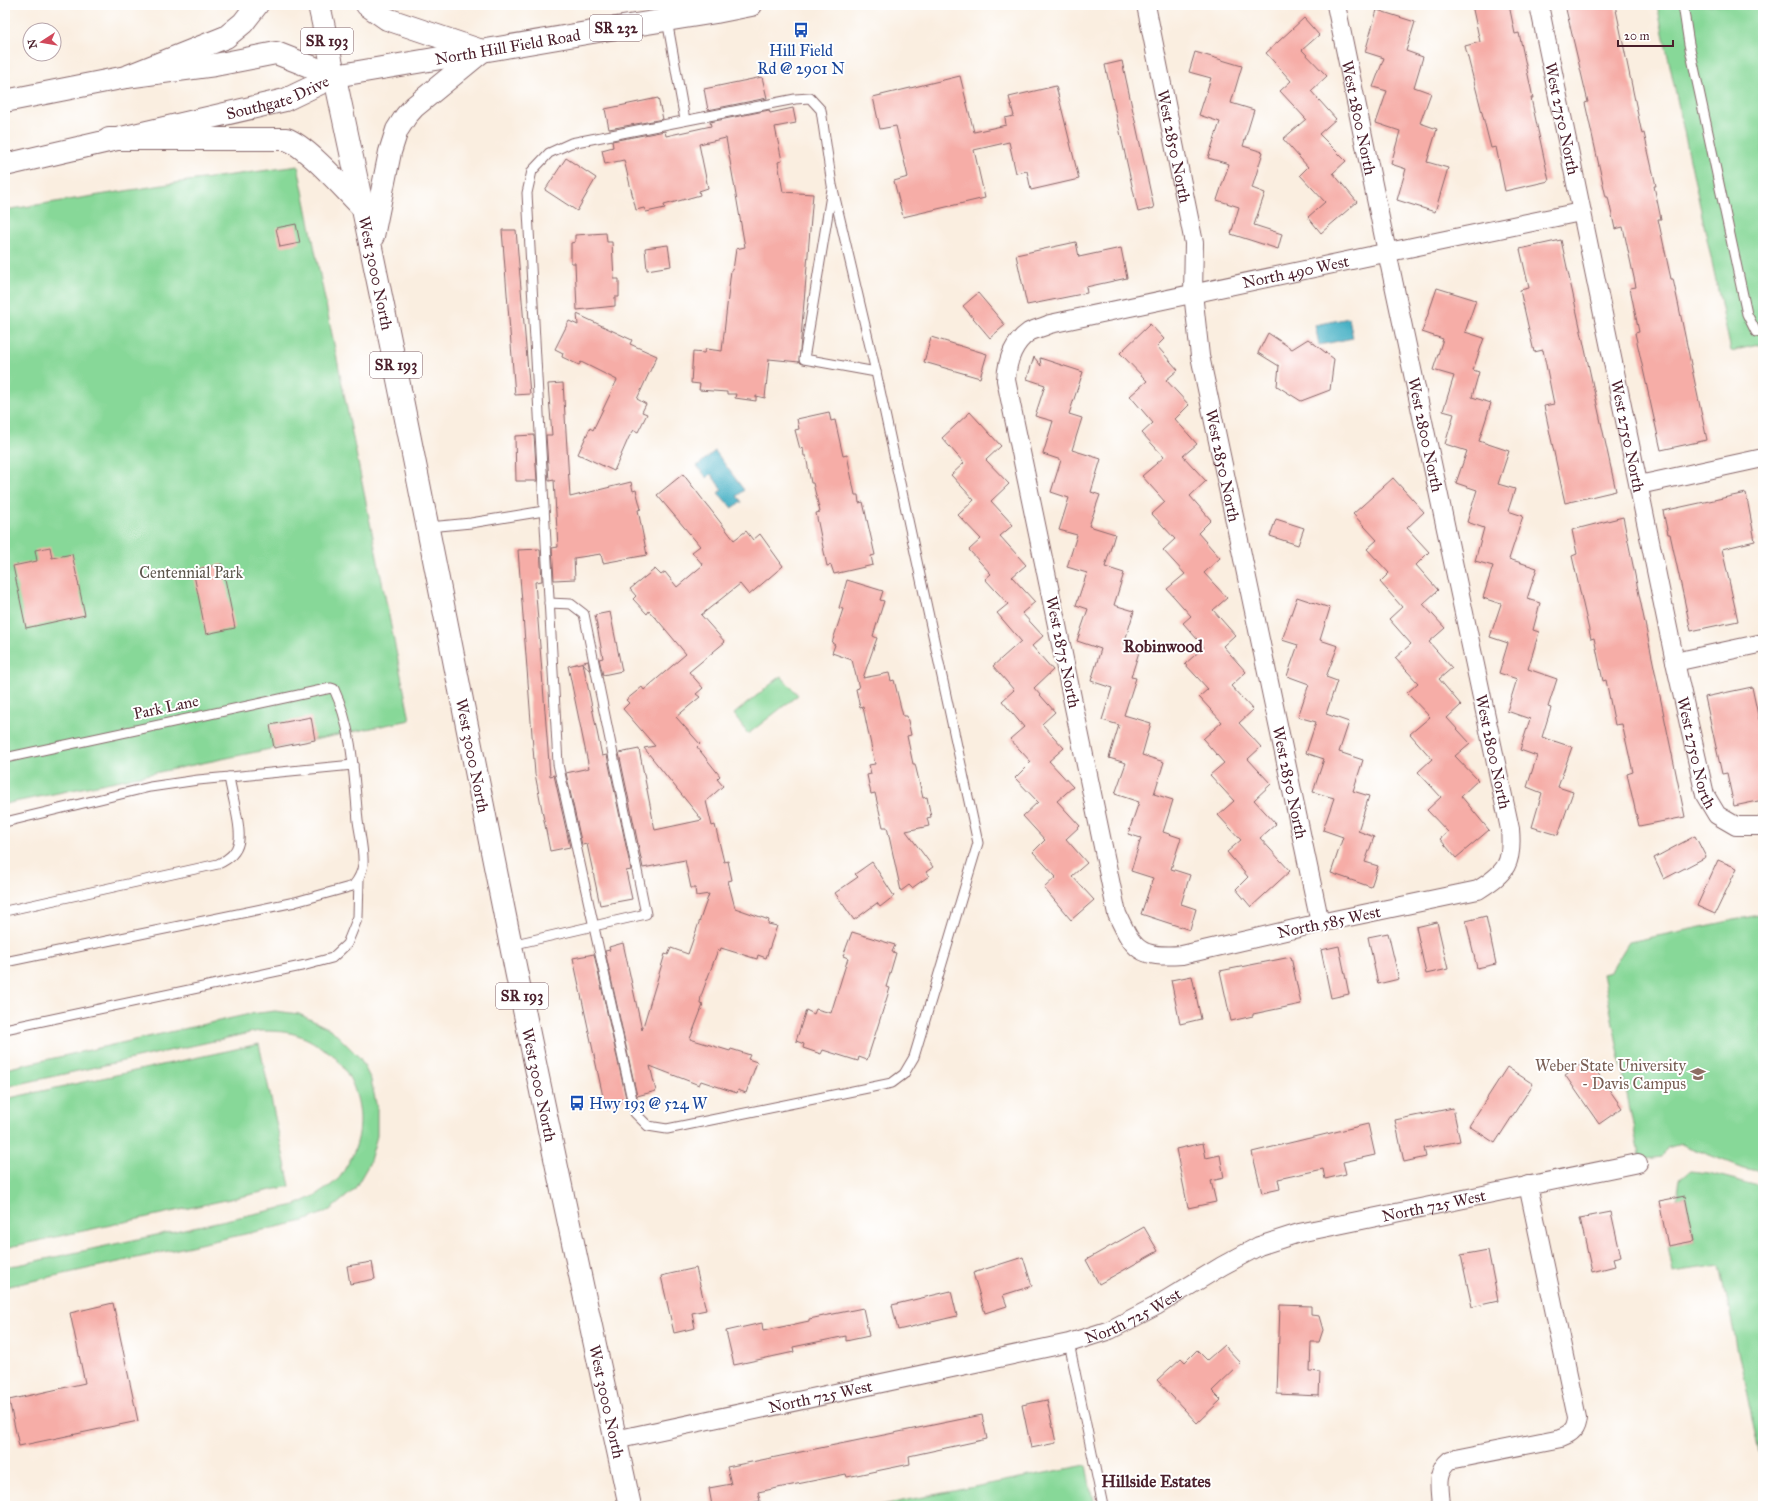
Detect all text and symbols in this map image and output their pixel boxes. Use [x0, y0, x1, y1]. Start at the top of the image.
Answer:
road number: SR 232 [590, 15, 642, 41]
bus stop icon: Hill Field Rd @ 2901 N [792, 21, 810, 39]
north arrow [22, 22, 62, 62]
scale bar [1618, 22, 1673, 48]
street label: North Hill Field Road [433, 25, 582, 68]
road number: SR 193 [301, 28, 353, 54]
text: 20 m [1624, 29, 1650, 43]
text: N [25, 37, 40, 50]
place label: Hill Field Rd @ 2901 N [757, 41, 845, 78]
street label: West 2800 North [1338, 59, 1380, 177]
street label: West 2750 North [1542, 61, 1583, 177]
street label: Southgate Drive [224, 71, 332, 123]
street label: West 2850 North [1154, 88, 1195, 204]
street label: West 3000 North [355, 214, 397, 332]
street label: North 490 West [1241, 251, 1351, 292]
road number: SR 193 [370, 352, 422, 378]
street label: West 2800 North [1404, 376, 1447, 494]
street label: West 2750 North [1607, 378, 1649, 494]
street label: West 2850 North [1202, 407, 1244, 524]
park label: Centennial Park [139, 563, 243, 582]
street label: West 2875 North [1042, 594, 1084, 710]
district label: Robinwood [1123, 636, 1203, 657]
street label: Park Lane [132, 691, 201, 723]
street label: West 2800 North [1472, 693, 1515, 811]
street label: West 2750 North [1674, 695, 1720, 812]
street label: West 3000 North [452, 697, 494, 814]
street label: West 2850 North [1269, 724, 1311, 841]
street label: North 585 West [1276, 902, 1383, 942]
road number: SR 193 [496, 983, 548, 1009]
street label: West 3000 North [518, 1026, 561, 1144]
place label: Weber State University - Davis Campus [1535, 1056, 1687, 1093]
school or university icon: Weber State University - Davis Campus [1689, 1065, 1707, 1083]
bus stop icon: Hwy 193 @ 524 W [568, 1094, 586, 1112]
place label: Hwy 193 @ 524 W [589, 1094, 708, 1113]
street label: North 725 West [1380, 1185, 1488, 1225]
street label: North 725 West [1082, 1283, 1185, 1347]
street label: West 3000 North [586, 1343, 629, 1460]
street label: North 725 West [767, 1376, 874, 1416]
district label: Hillside Estates [1101, 1471, 1211, 1492]

